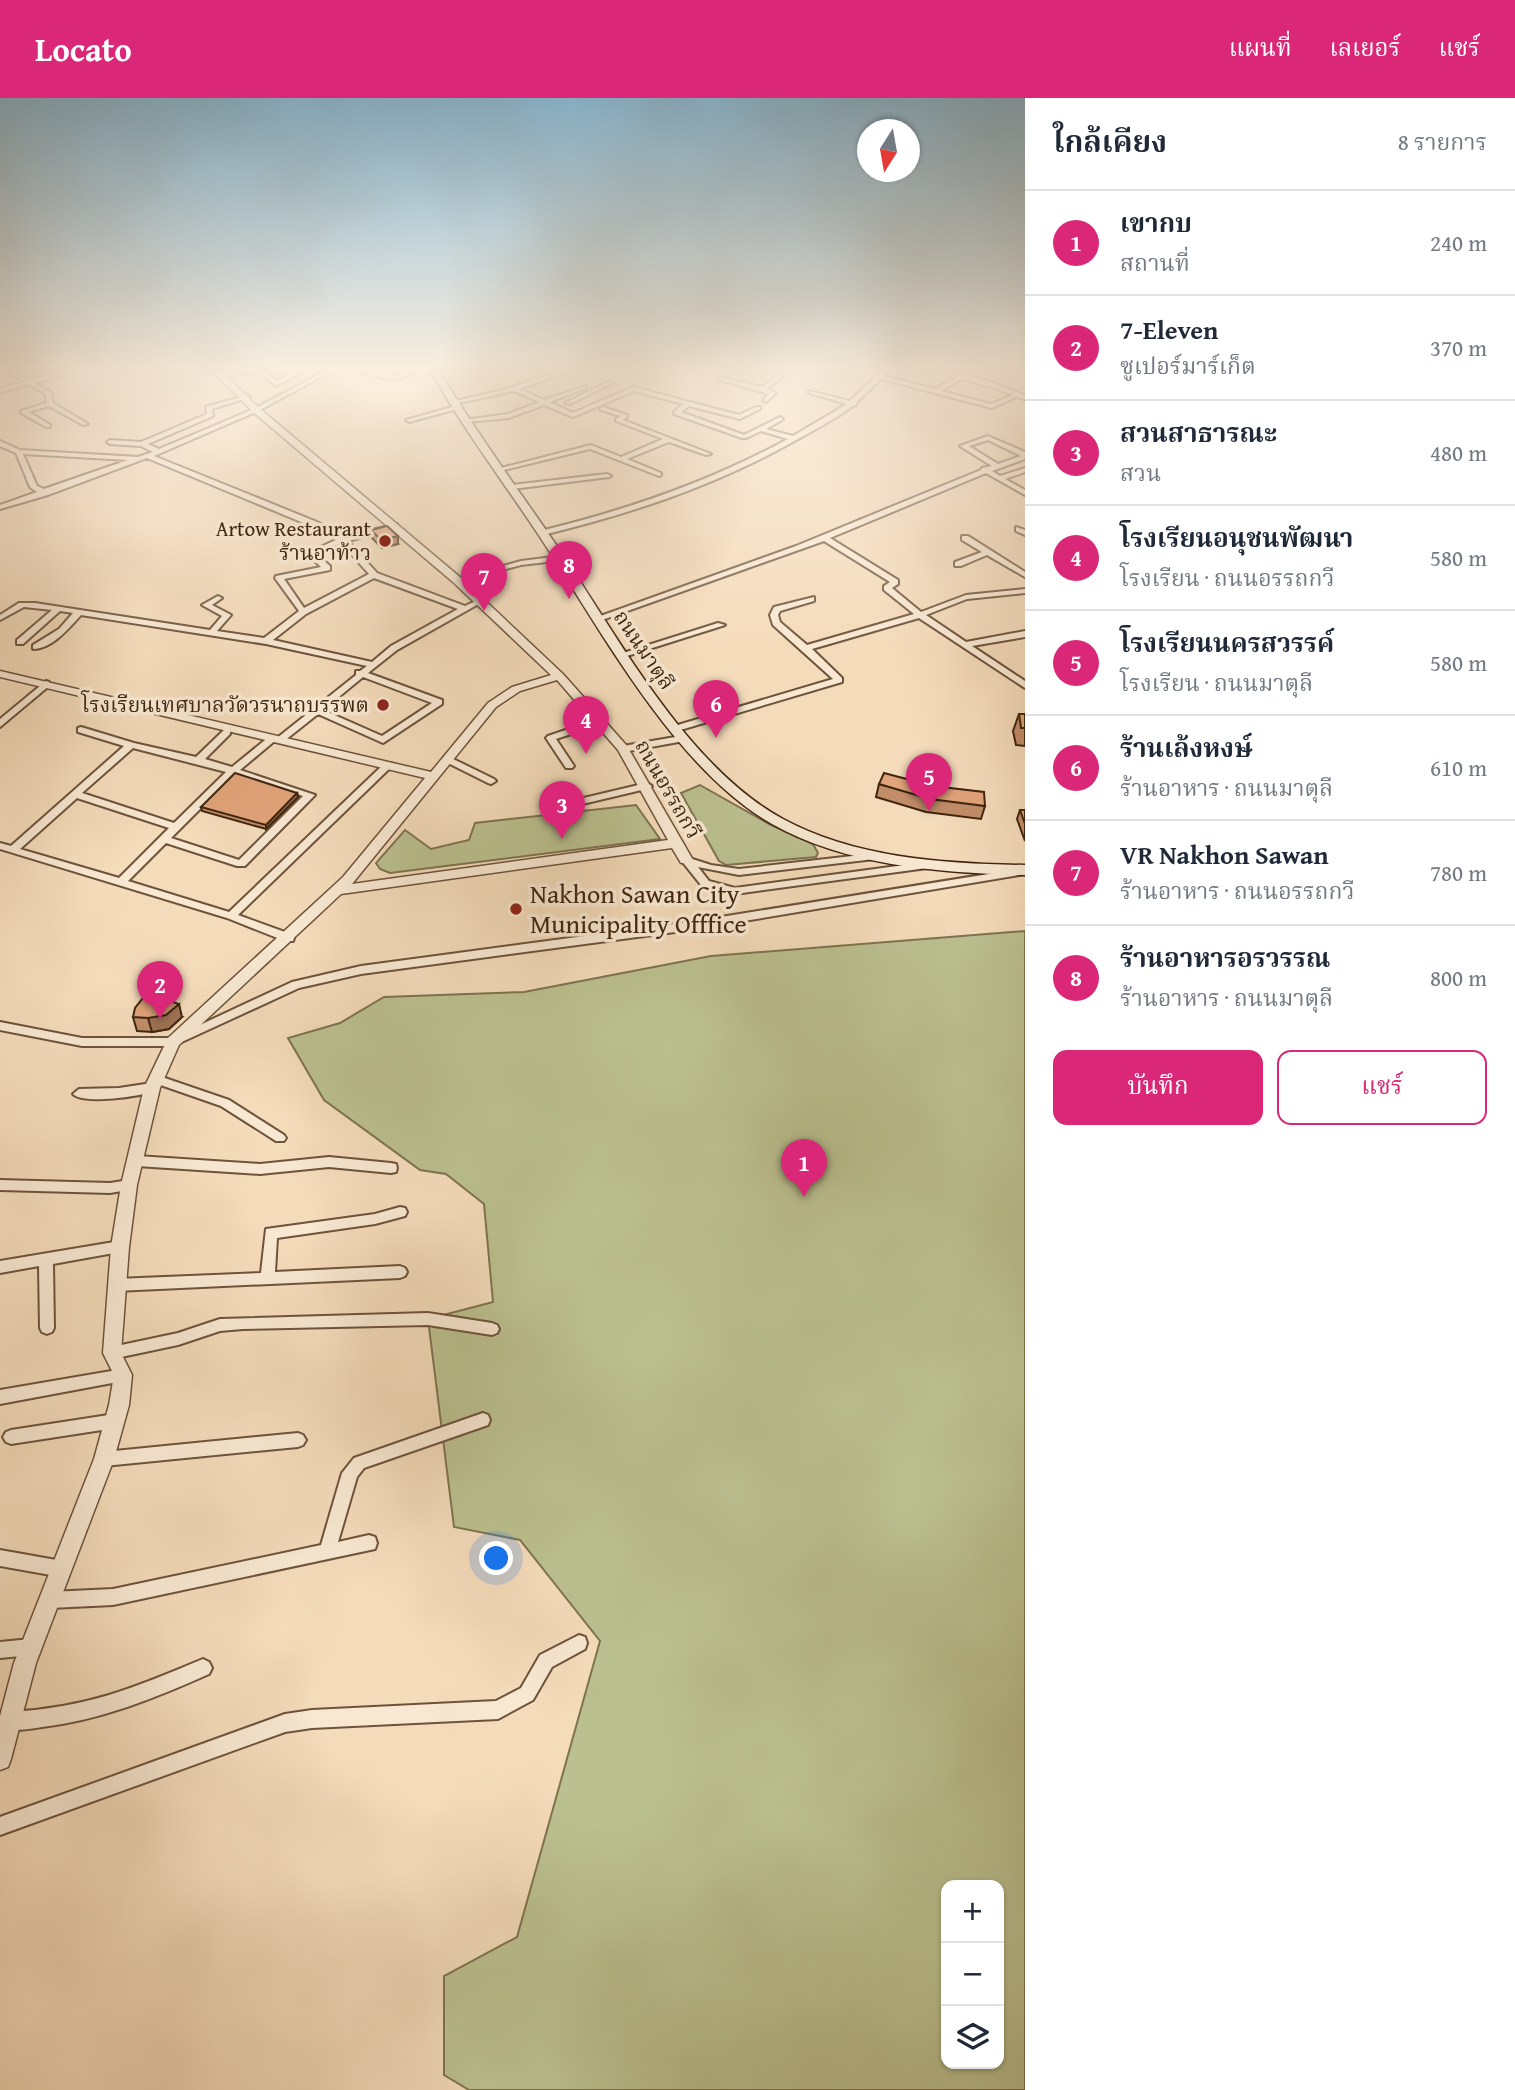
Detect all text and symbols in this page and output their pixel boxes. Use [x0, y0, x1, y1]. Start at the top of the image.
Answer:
text: Locato [35, 25, 132, 73]
text: แผนที่ [1229, 30, 1292, 65]
text: เลเยอร์ [1330, 30, 1401, 65]
text: แชร์ [1439, 30, 1480, 65]
north arrow [857, 119, 920, 182]
text: ใกล้เคียง [1053, 119, 1167, 163]
text: 8 รายการ [1398, 125, 1487, 158]
text: เขากบ [1120, 203, 1192, 242]
text: 1 [1070, 226, 1082, 259]
text: 240 m [1430, 226, 1487, 259]
text: สถานที่ [1120, 246, 1190, 279]
text: 7-Eleven [1120, 310, 1218, 349]
text: 2 [1070, 331, 1082, 364]
text: 370 m [1430, 331, 1487, 364]
text: ซูเปอร์มาร์เก็ต [1120, 349, 1256, 382]
text: สวนสาธารณะ [1120, 413, 1277, 452]
text: 3 [1070, 436, 1082, 469]
text: 480 m [1430, 436, 1487, 469]
text: สวน [1120, 456, 1161, 489]
place label: Artow Restaurant ร้านอาท้าว [216, 513, 372, 568]
text: โรงเรียนอนุชนพัฒนา [1120, 518, 1353, 557]
marker: Artow Restaurant ร้านอาท้าว [377, 533, 393, 549]
pin: 8 [546, 541, 592, 599]
text: 4 [1070, 541, 1082, 574]
text: 580 m [1430, 541, 1487, 574]
pin: 7 [461, 553, 507, 611]
text: โรงเรียน · ถนนอรรถกวี [1120, 561, 1334, 594]
street label: ถนนมาตุลี [606, 603, 683, 696]
text: โรงเรียนนครสวรรค์ [1120, 623, 1334, 662]
text: 5 [1070, 646, 1082, 679]
text: 580 m [1430, 646, 1487, 679]
text: โรงเรียน · ถนนมาตุลี [1120, 666, 1313, 699]
pin: 6 [693, 680, 739, 738]
place label: โรงเรียนเทศบาลวัดวรนาถบรรพต [80, 689, 369, 720]
pin: 4 [563, 696, 609, 754]
marker: โรงเรียนเทศบาลวัดวรนาถบรรพต [375, 697, 391, 713]
text: ร้านเล้งหงษ์ [1120, 728, 1253, 767]
street label: ถนนอรรถกวี [627, 733, 709, 844]
text: 6 [1070, 751, 1082, 784]
text: 610 m [1430, 751, 1487, 784]
pin: 5 [906, 753, 952, 811]
text: ร้านอาหาร · ถนนมาตุลี [1120, 771, 1333, 804]
pin: 3 [539, 781, 585, 839]
text: VR Nakhon Sawan [1120, 835, 1329, 874]
text: 7 [1070, 856, 1082, 889]
text: 780 m [1430, 856, 1487, 889]
place label: Nakhon Sawan City Municipality Offfice [530, 874, 747, 943]
text: ร้านอาหาร · ถนนอรรถกวี [1120, 874, 1354, 907]
marker: Nakhon Sawan City Municipality Offfice [508, 901, 524, 917]
text: ร้านอาหารอรวรรณ [1120, 938, 1330, 977]
pin: 2 [137, 961, 183, 1019]
text: 8 [1070, 961, 1082, 994]
text: 800 m [1430, 961, 1487, 994]
text: ร้านอาหาร · ถนนมาตุลี [1120, 981, 1333, 1014]
button: บันทึก [1053, 1050, 1263, 1125]
button: แชร์ [1277, 1050, 1487, 1125]
pin: 1 [781, 1139, 827, 1197]
your location [479, 1541, 513, 1575]
map controls [941, 1880, 1004, 2069]
button: + [941, 1880, 1004, 1943]
button: − [941, 1943, 1004, 2006]
button: layers [941, 2006, 1004, 2069]

